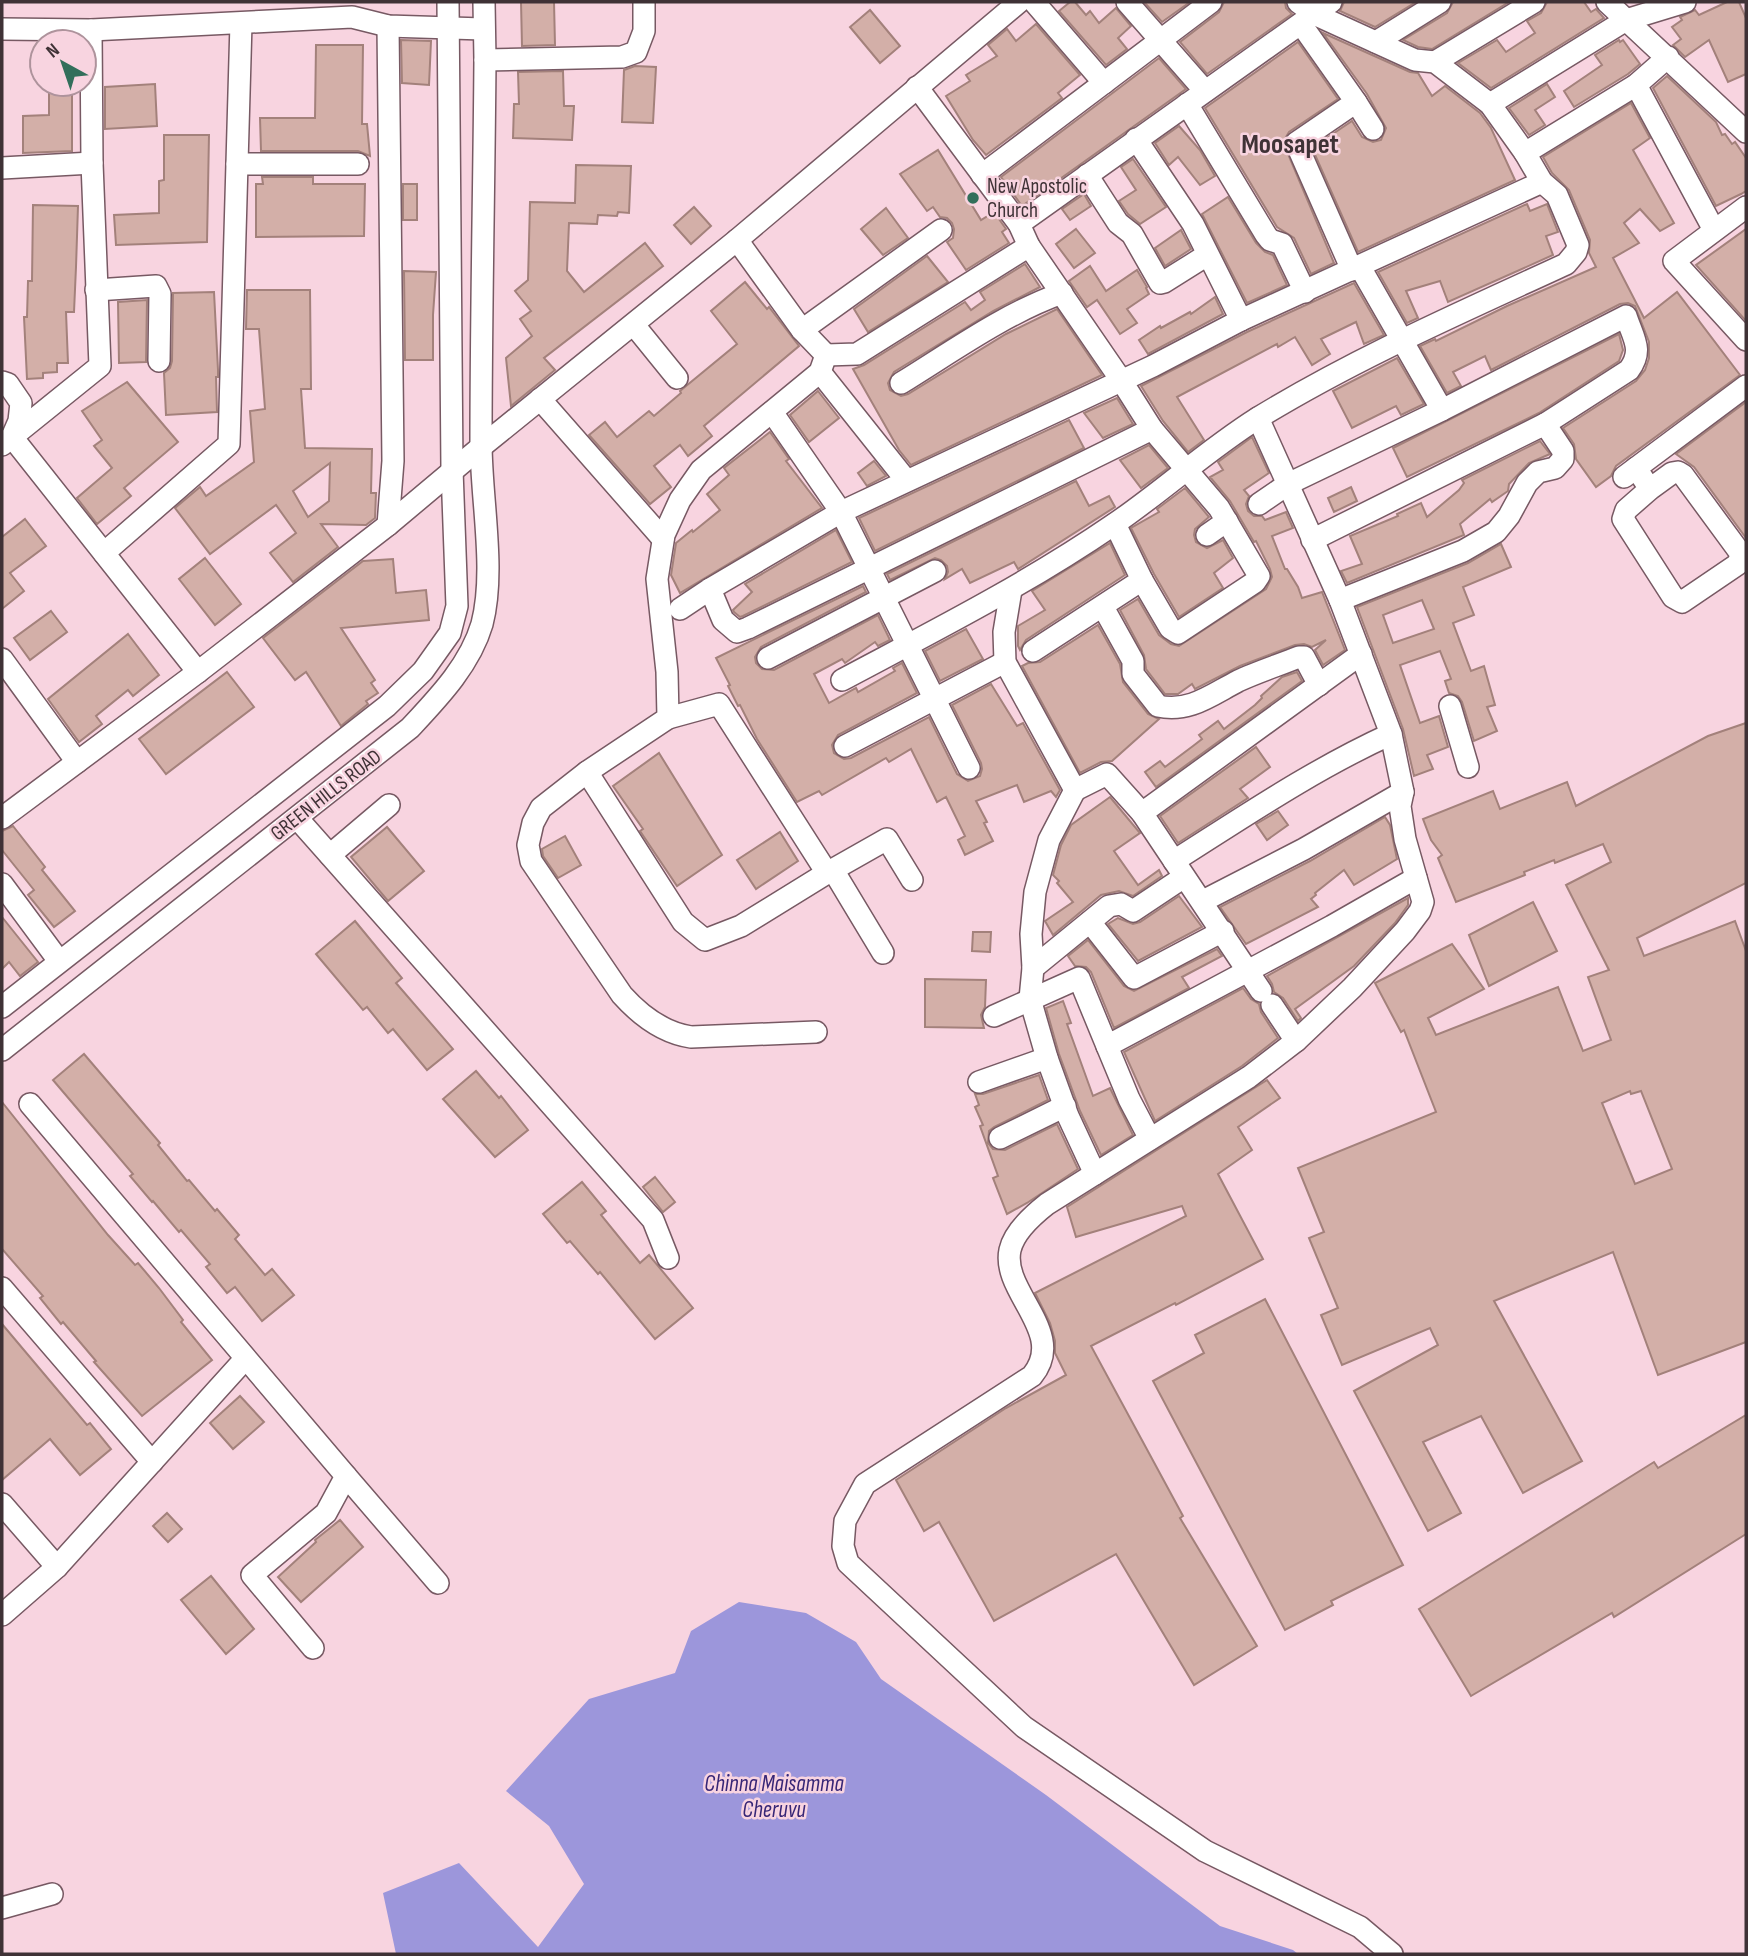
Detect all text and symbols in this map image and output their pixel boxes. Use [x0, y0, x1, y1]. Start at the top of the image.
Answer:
north arrow [28, 28, 98, 98]
text: N [42, 39, 64, 63]
district label: Moosapet [1241, 128, 1339, 161]
place label: New Apostolic Church [987, 174, 1087, 223]
marker: New Apostolic Church [965, 190, 981, 206]
street label: GREEN HILLS ROAD [266, 744, 386, 846]
water label: Chinna Maisamma Cheruvu [704, 1770, 844, 1824]

